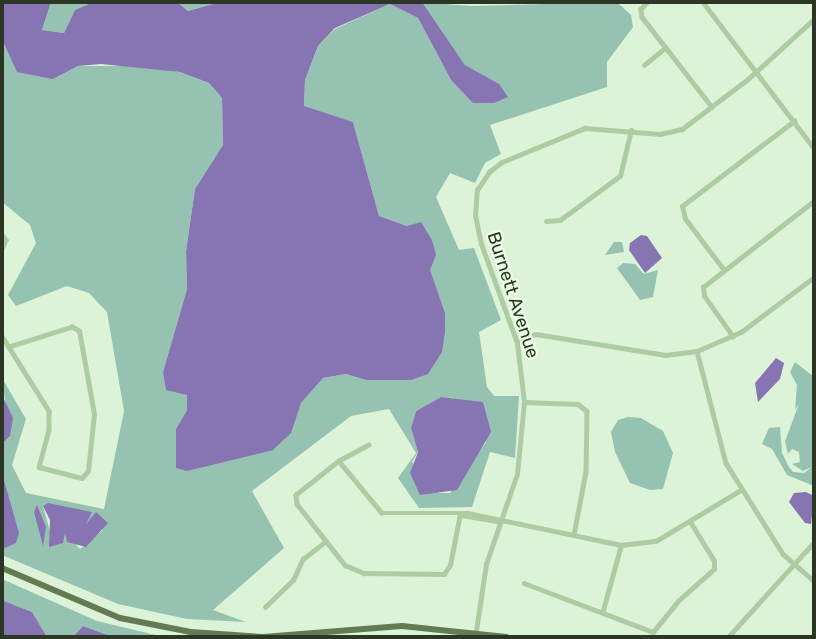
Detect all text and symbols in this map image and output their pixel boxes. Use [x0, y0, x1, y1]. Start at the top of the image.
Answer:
street label: Burnett Avenue [482, 229, 544, 361]

